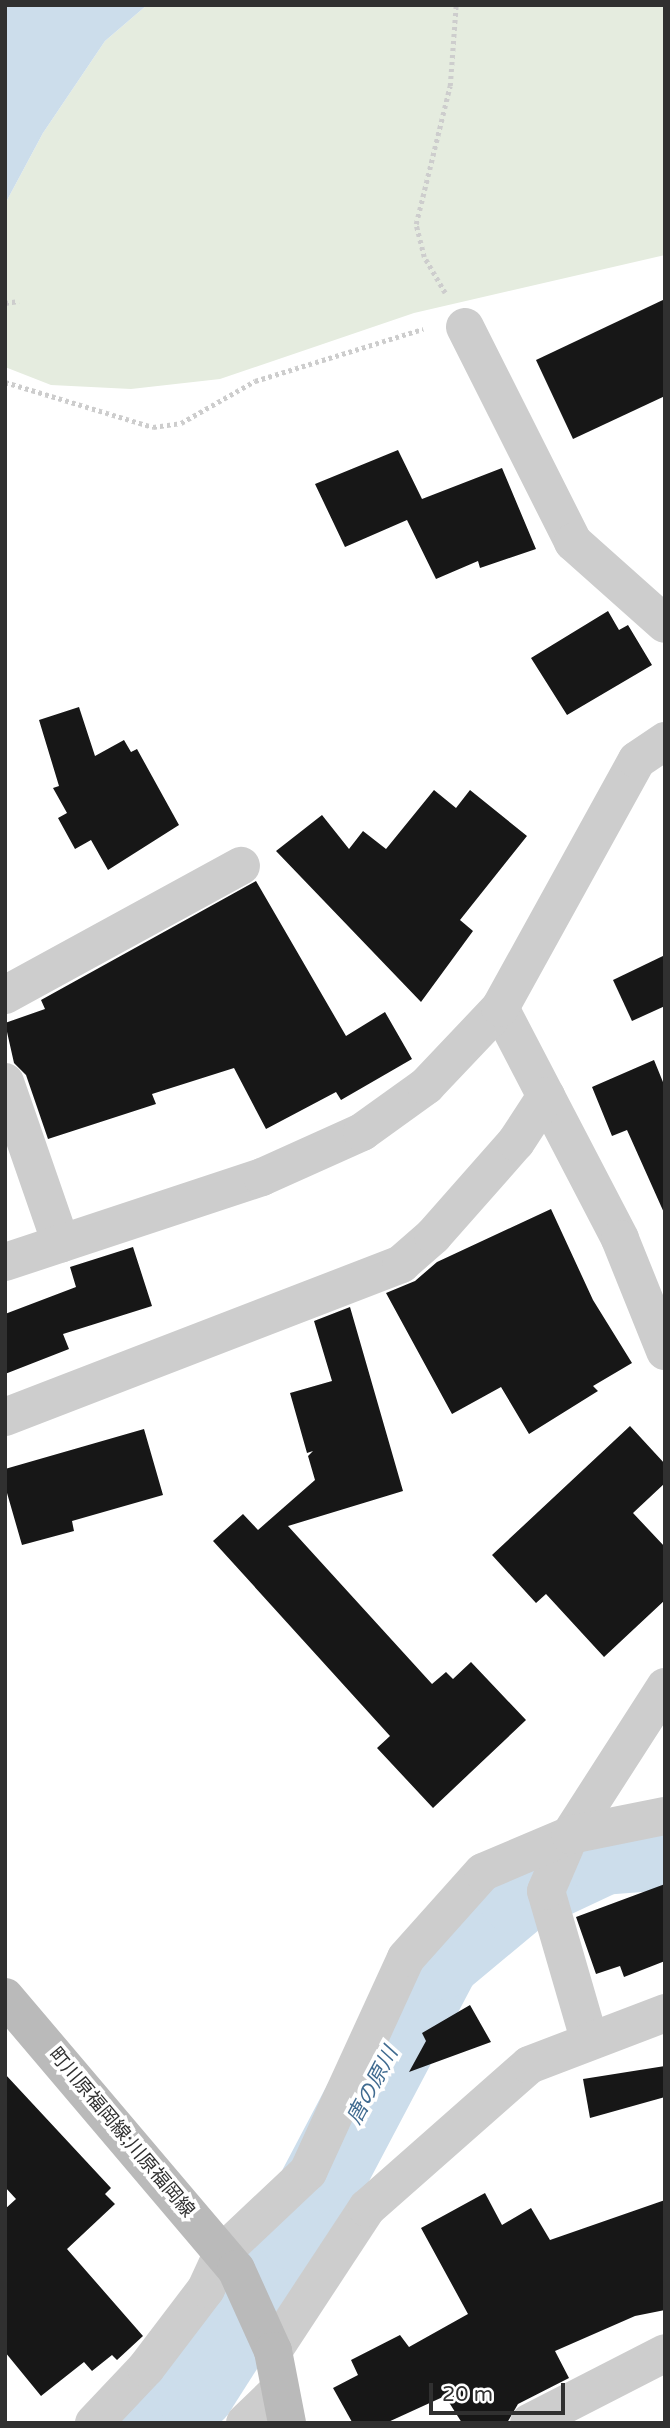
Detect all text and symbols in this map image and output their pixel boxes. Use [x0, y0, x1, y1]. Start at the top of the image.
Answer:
water label: 唐の原川 [342, 2043, 404, 2129]
street label: 町川原福岡線;川原福岡線 [44, 2044, 198, 2222]
scale bar [432, 2368, 568, 2412]
text: 20 m [442, 2382, 493, 2407]

